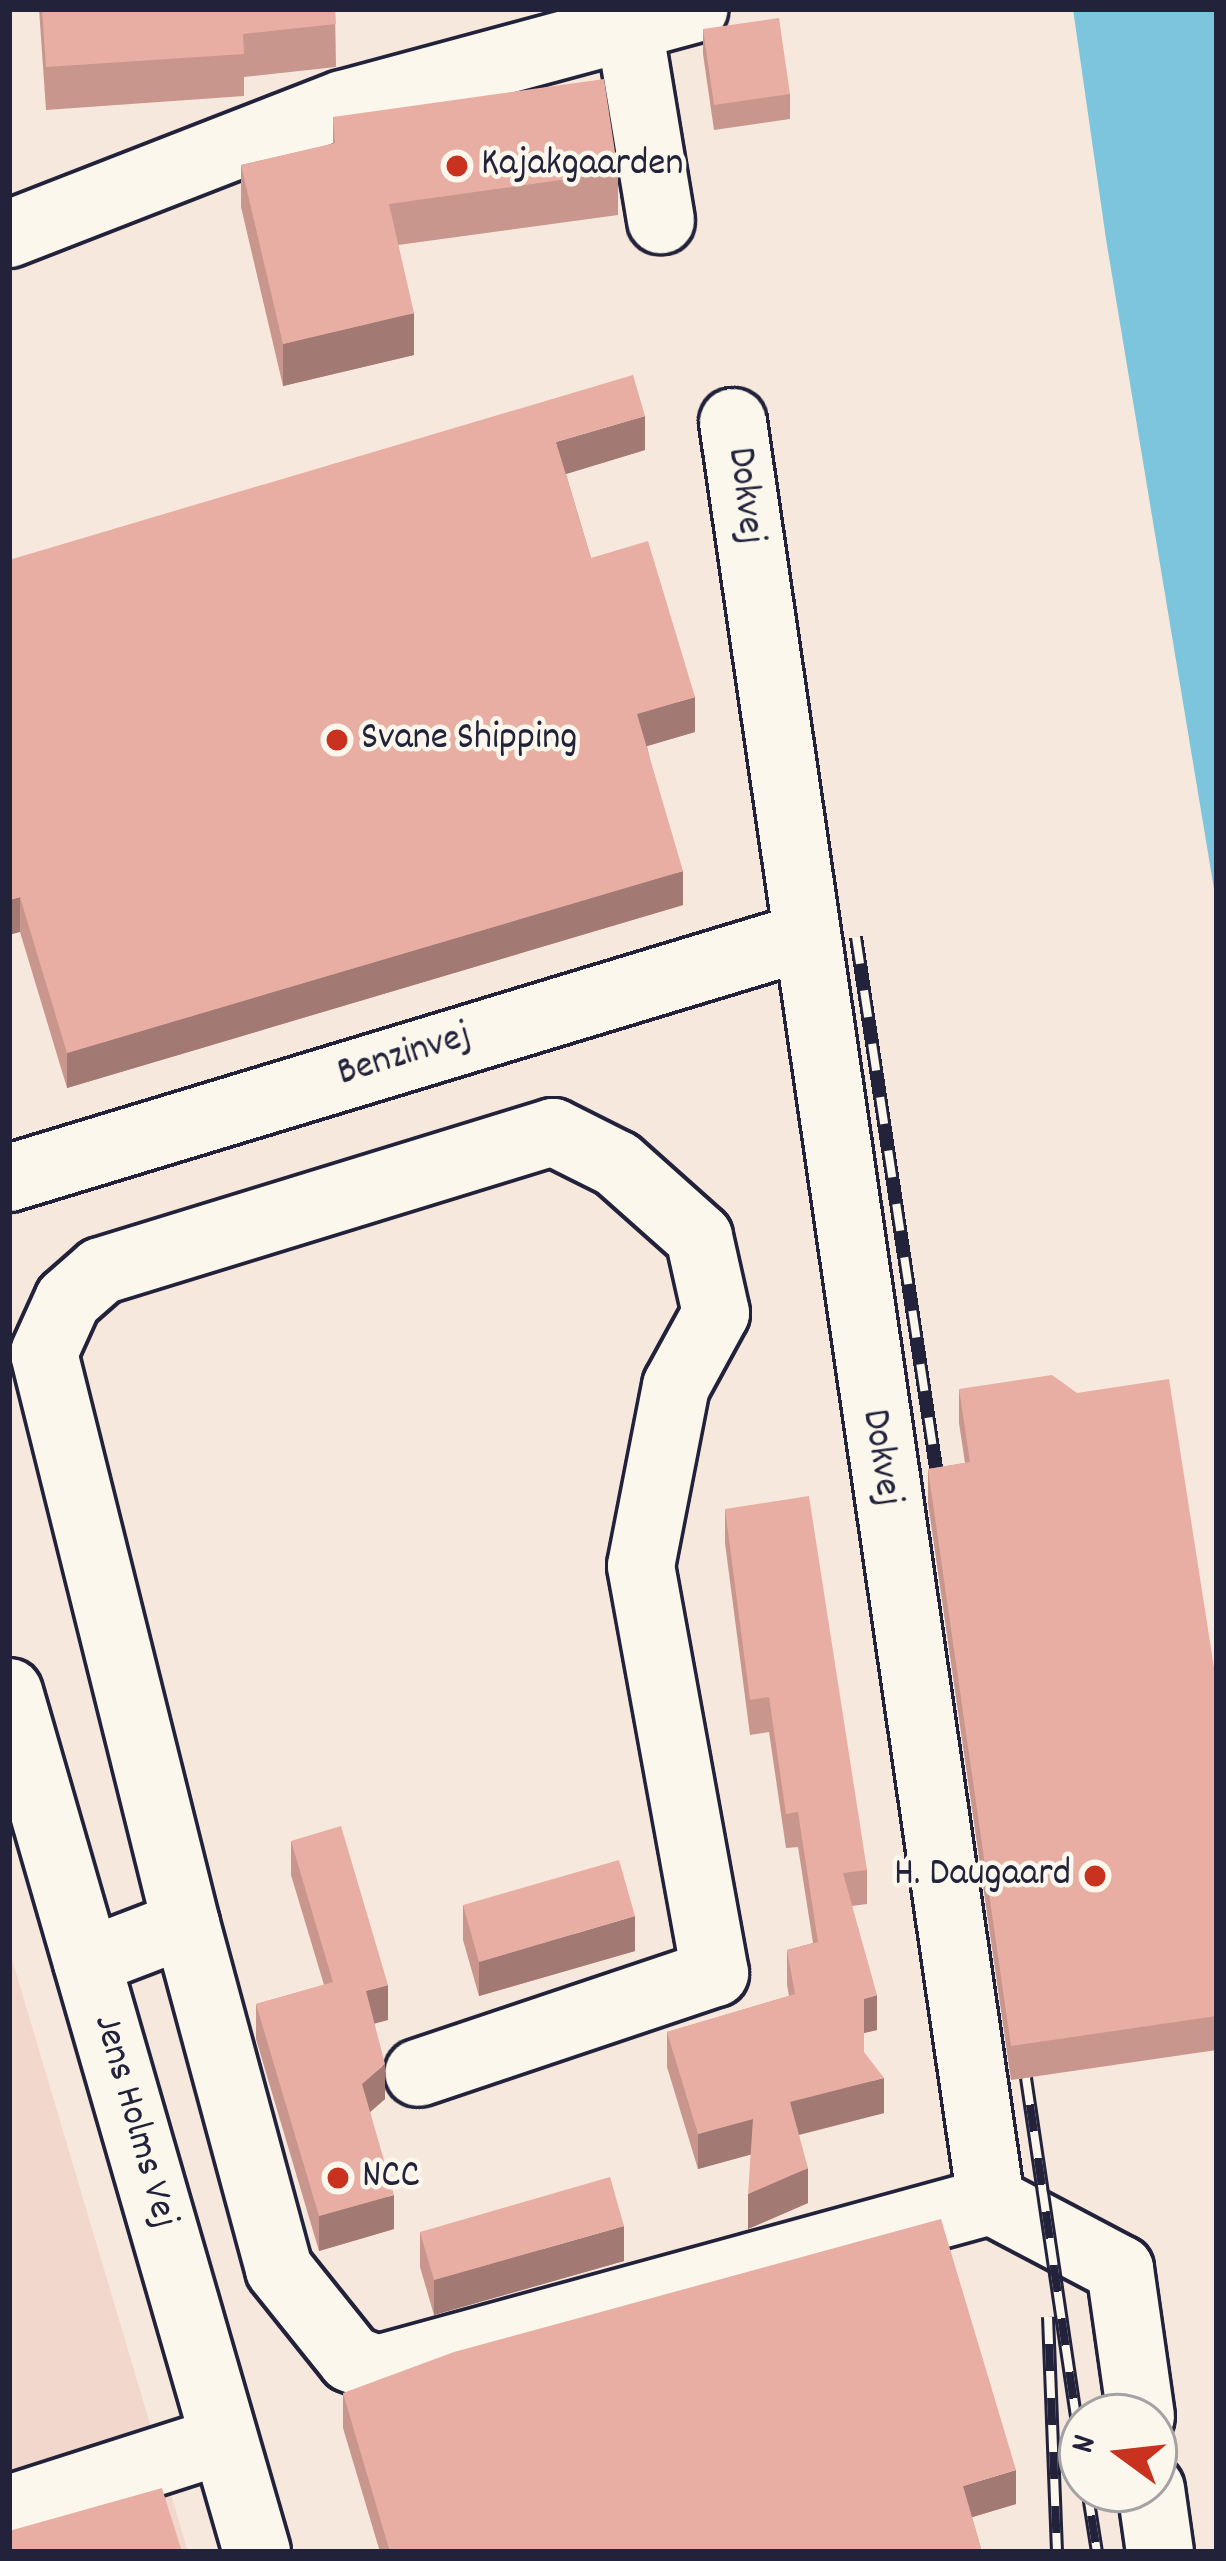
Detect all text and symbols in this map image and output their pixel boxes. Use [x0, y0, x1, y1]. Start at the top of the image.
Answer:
place label: Kajakgaarden [481, 143, 683, 189]
marker: Kajakgaarden [444, 153, 470, 179]
street label: Dokvej [714, 445, 772, 547]
place label: Svane Shipping [361, 717, 577, 763]
marker: Svane Shipping [324, 727, 350, 753]
street label: Benzinvej [333, 1015, 477, 1099]
street label: Dokvej [848, 1406, 910, 1510]
place label: H. Daugaard [894, 1853, 1071, 1899]
marker: H. Daugaard [1082, 1863, 1108, 1889]
street label: Jens Holms Vej [80, 2010, 186, 2234]
place label: NCC [362, 2155, 420, 2201]
marker: NCC [325, 2165, 351, 2191]
north arrow [1058, 2393, 1178, 2513]
text: N [1061, 2430, 1110, 2458]

